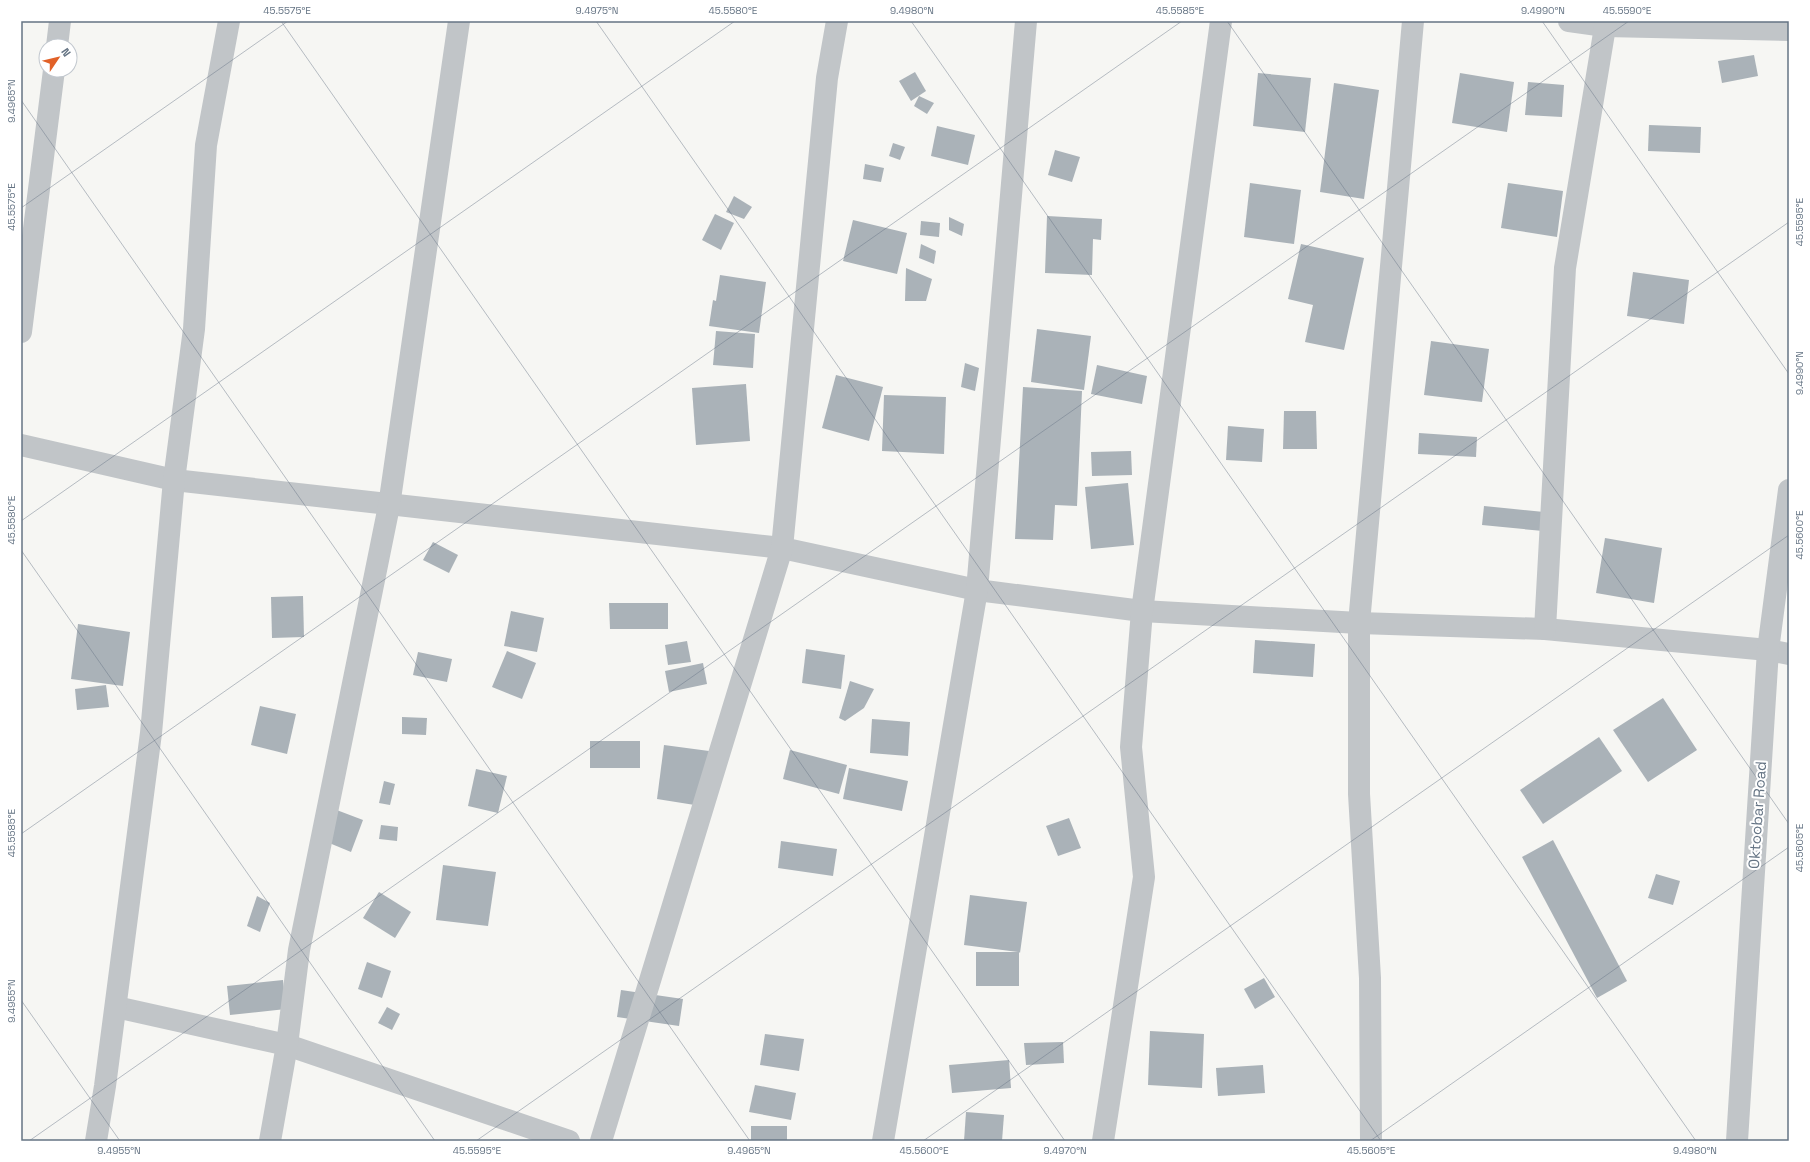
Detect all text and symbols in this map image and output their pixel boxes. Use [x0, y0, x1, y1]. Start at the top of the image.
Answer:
text: 45.5575°E [263, 4, 311, 17]
text: 9.4975°N [576, 4, 618, 17]
text: 45.5580°E [709, 4, 758, 17]
text: 9.4980°N [890, 4, 934, 17]
text: 45.5585°E [1156, 4, 1205, 17]
text: 9.4990°N [1521, 4, 1565, 17]
text: 45.5590°E [1603, 4, 1652, 17]
north arrow [38, 38, 78, 78]
text: N [58, 45, 74, 59]
text: 9.4965°N [5, 79, 18, 123]
text: 45.5575°E [5, 183, 18, 231]
text: 45.5595°E [1793, 197, 1806, 246]
text: 9.4990°N [1793, 351, 1806, 395]
text: 45.5580°E [5, 495, 18, 544]
text: 45.5600°E [1793, 510, 1806, 560]
street label: Oktoobar Road [1744, 761, 1770, 869]
text: 45.5585°E [5, 808, 18, 857]
text: 45.5605°E [1793, 823, 1806, 872]
text: 9.4955°N [5, 979, 18, 1023]
text: 9.4955°N [97, 1144, 141, 1157]
text: 45.5595°E [453, 1144, 502, 1157]
text: 9.4965°N [727, 1144, 771, 1157]
text: 45.5600°E [899, 1144, 949, 1157]
text: 9.4970°N [1043, 1144, 1087, 1157]
text: 45.5605°E [1347, 1144, 1396, 1157]
text: 9.4980°N [1673, 1144, 1717, 1157]

